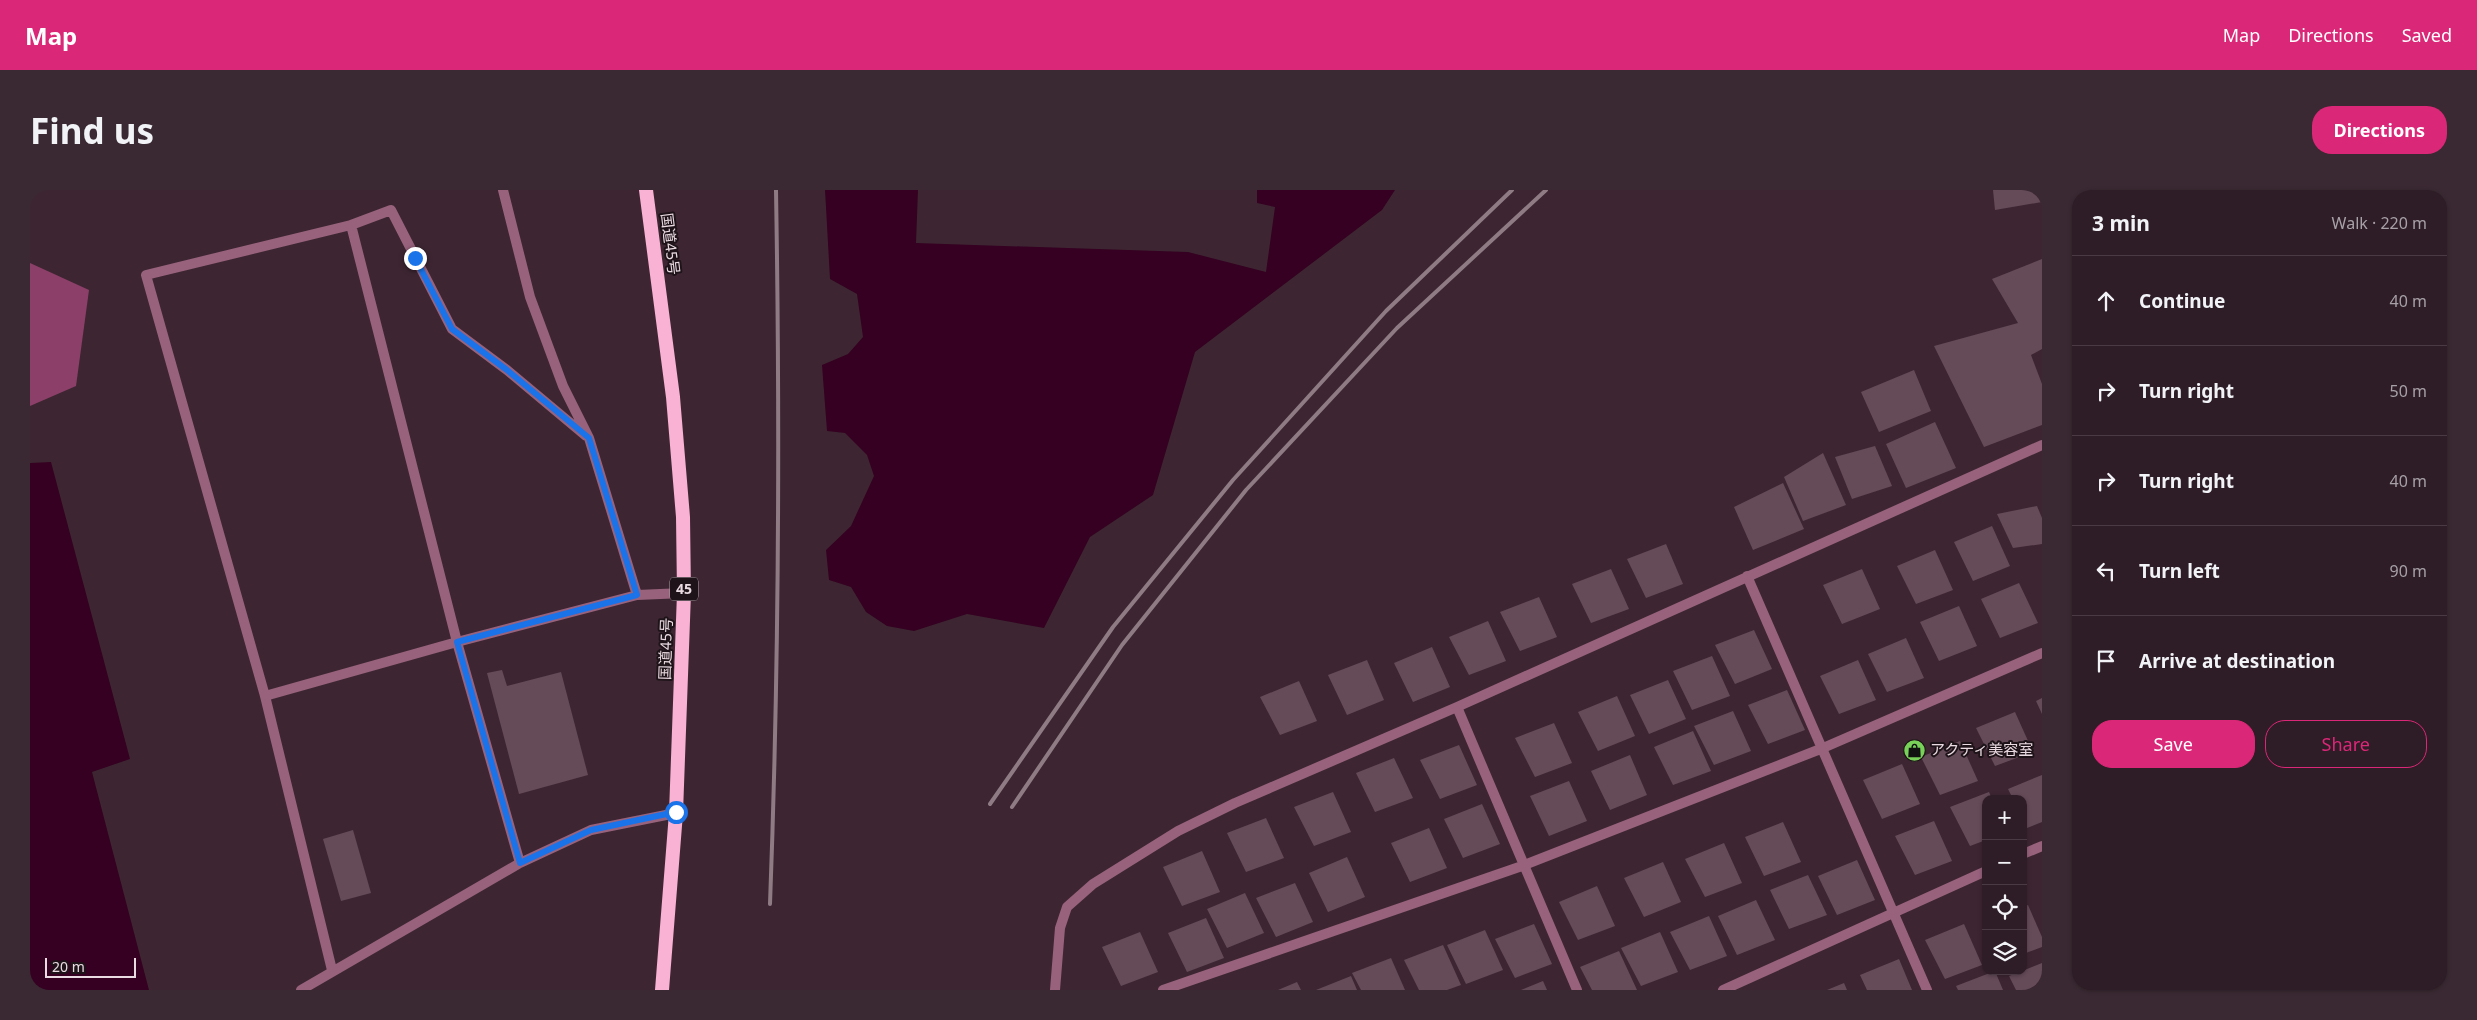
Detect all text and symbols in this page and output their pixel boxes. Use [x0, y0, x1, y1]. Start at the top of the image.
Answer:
text: Map [25, 19, 77, 52]
text: Map [2223, 23, 2260, 47]
text: Directions [2288, 23, 2374, 47]
text: Saved [2402, 23, 2452, 47]
button: Directions [2312, 106, 2447, 154]
text: Find us [30, 107, 154, 154]
text: 3 min [2092, 209, 2150, 237]
street label: 国道45号 [657, 212, 685, 276]
text: Walk · 220 m [2332, 212, 2427, 234]
route end [404, 247, 427, 270]
icon: ahead [2092, 287, 2120, 315]
text: Continue [2139, 288, 2225, 314]
text: 40 m [2390, 290, 2427, 312]
icon: right [2092, 377, 2120, 405]
text: Turn right [2139, 378, 2234, 404]
text: 50 m [2390, 380, 2427, 402]
icon: right [2092, 467, 2120, 495]
text: Turn right [2139, 468, 2234, 494]
text: 40 m [2390, 470, 2427, 492]
icon: left [2092, 557, 2120, 585]
text: Turn left [2139, 558, 2220, 584]
text: 90 m [2390, 560, 2427, 582]
road number: 45 [670, 578, 698, 600]
street label: 国道45号 [654, 618, 676, 680]
icon: arrive [2092, 647, 2120, 675]
text: Arrive at destination [2139, 648, 2335, 674]
button: Save [2092, 720, 2255, 768]
button: Share [2265, 720, 2427, 768]
shop icon: アクティ美容室 [1902, 738, 1926, 762]
place label: アクティ美容室 [1930, 739, 2033, 759]
map controls [1982, 795, 2027, 975]
button: + [1982, 795, 2027, 840]
route start [665, 801, 688, 824]
button: − [1982, 840, 2027, 885]
button: locate [1982, 885, 2027, 930]
button: layers [1982, 930, 2027, 975]
scale bar [45, 955, 136, 978]
text: 20 m [52, 957, 85, 976]

